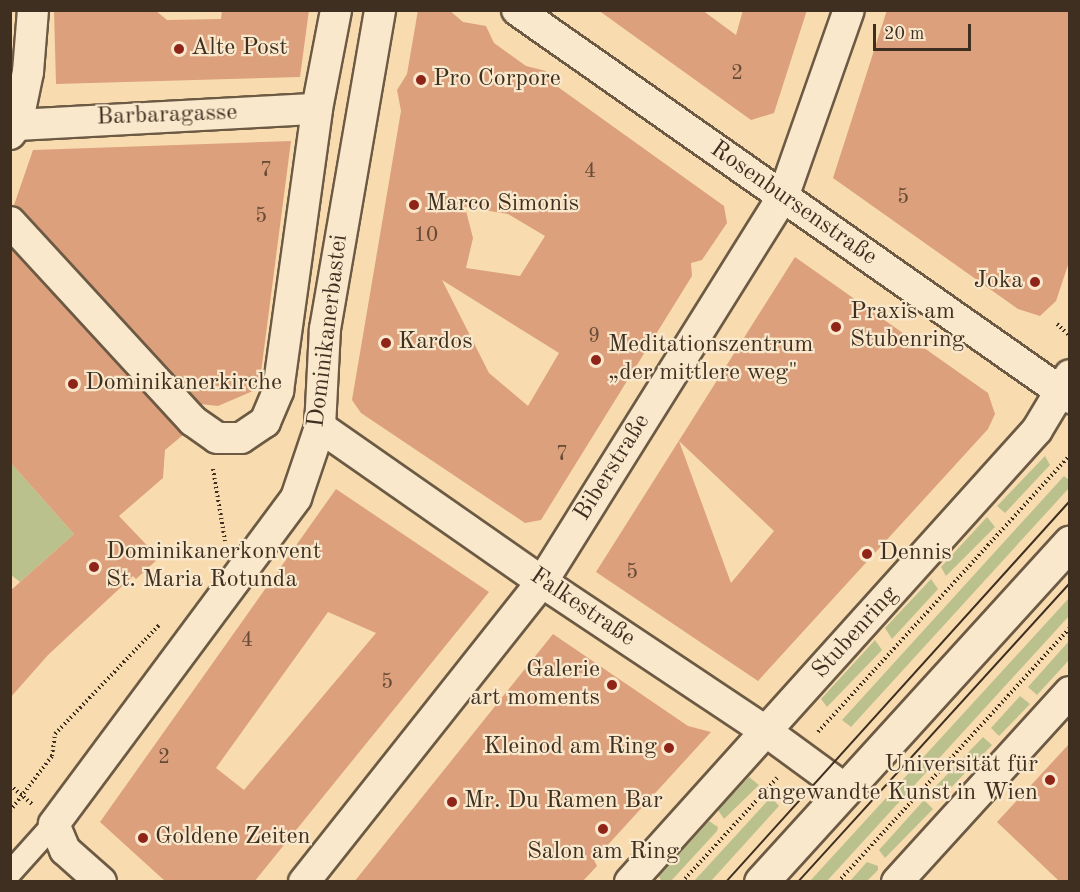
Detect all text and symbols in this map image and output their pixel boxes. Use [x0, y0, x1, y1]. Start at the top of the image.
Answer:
scale bar [876, 12, 974, 50]
text: 20 m [884, 25, 924, 43]
place label: Alte Post [191, 35, 288, 63]
marker: Alte Post [172, 42, 186, 56]
house number: 2 [731, 61, 743, 87]
place label: Pro Corpore [433, 66, 561, 94]
marker: Pro Corpore [414, 73, 428, 87]
street label: Barbaragasse [96, 99, 238, 133]
street label: Rosenbursenstraße [704, 136, 882, 272]
house number: 7 [260, 158, 272, 184]
house number: 4 [584, 159, 596, 185]
house number: 5 [897, 185, 909, 211]
place label: Marco Simonis [426, 191, 579, 219]
marker: Marco Simonis [407, 198, 421, 212]
house number: 5 [255, 204, 267, 230]
house number: 10 [414, 223, 438, 249]
street label: Dominikanerbastei [303, 233, 355, 429]
place label: Joka [974, 268, 1023, 296]
marker: Joka [1028, 275, 1042, 289]
place label: Praxis am Stubenring [850, 299, 965, 355]
marker: Praxis am Stubenring [827, 318, 845, 336]
house number: 9 [588, 324, 600, 350]
place label: Kardos [398, 329, 473, 357]
place label: Meditationszentrum „der mittlere weg" [608, 332, 813, 388]
marker: Kardos [379, 336, 393, 350]
marker: Meditationszentrum „der mittlere weg" [589, 353, 603, 367]
place label: Dominikanerkirche [85, 370, 282, 398]
marker: Dominikanerkirche [66, 377, 80, 391]
street label: Biberstraße [569, 409, 657, 527]
house number: 7 [556, 442, 568, 468]
place label: Dominikanerkonvent St. Maria Rotunda [106, 539, 321, 595]
place label: Dennis [879, 540, 952, 568]
marker: Dennis [860, 547, 874, 561]
marker: Dominikanerkonvent St. Maria Rotunda [87, 560, 101, 574]
house number: 5 [626, 560, 638, 586]
street label: Falkestraße [524, 562, 640, 654]
street label: Stubenring [807, 581, 905, 685]
house number: 4 [241, 628, 253, 654]
place label: Galerie art moments [470, 657, 600, 713]
house number: 5 [381, 670, 393, 696]
marker: Galerie art moments [605, 678, 619, 692]
place label: Kleinod am Ring [484, 734, 657, 762]
marker: Kleinod am Ring [662, 741, 676, 755]
house number: 2 [158, 745, 170, 771]
place label: Universität für angewandte Kunst in Wien [757, 752, 1038, 808]
marker: Universität für angewandte Kunst in Wien [1043, 773, 1057, 787]
place label: Mr. Du Ramen Bar [464, 788, 663, 816]
marker: Mr. Du Ramen Bar [445, 795, 459, 809]
marker: Salon am Ring [596, 822, 610, 836]
place label: Goldene Zeiten [155, 824, 311, 852]
marker: Goldene Zeiten [136, 831, 150, 845]
place label: Salon am Ring [527, 839, 679, 867]

